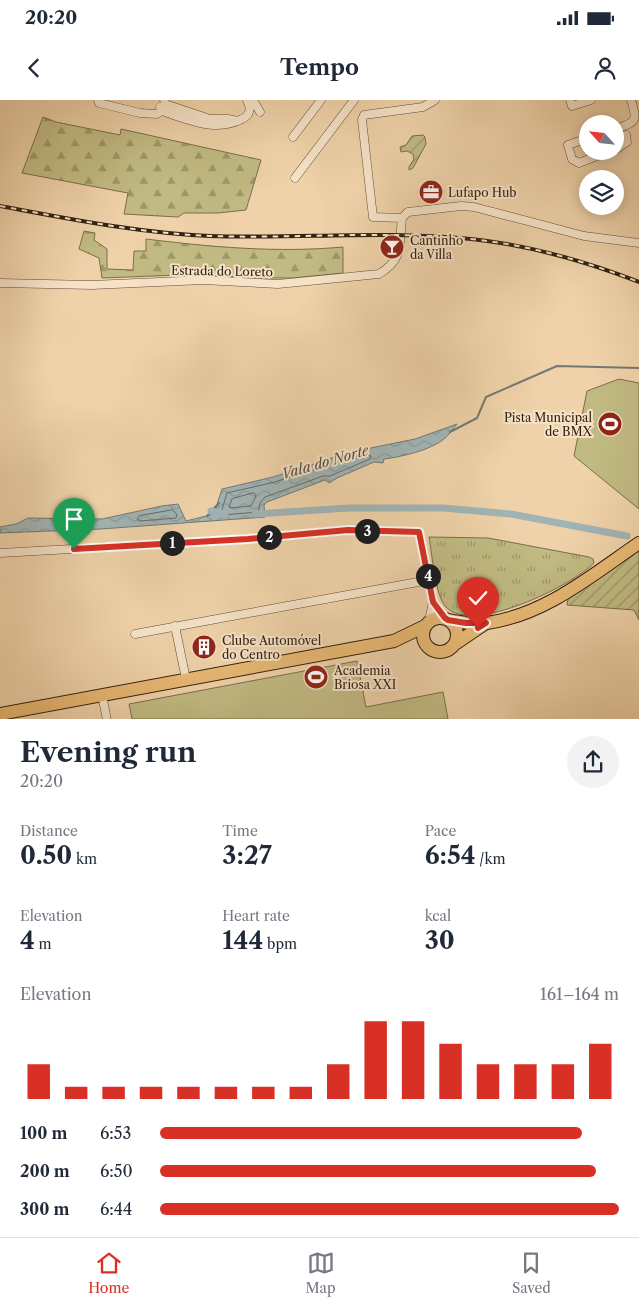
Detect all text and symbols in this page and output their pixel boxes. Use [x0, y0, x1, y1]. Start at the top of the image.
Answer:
text: 20:20 [25, 6, 77, 29]
icon: back [20, 54, 48, 82]
text: Tempo [280, 54, 359, 81]
icon: person [591, 54, 619, 82]
north arrow [579, 115, 624, 160]
map controls [579, 115, 624, 215]
button: layers [579, 170, 624, 215]
office icon: Lufapo Hub [418, 179, 444, 205]
place label: Lufapo Hub [448, 185, 517, 200]
place label: Cantinho da Villa [410, 233, 463, 262]
bar icon: Cantinho da Villa [379, 234, 405, 260]
street label: Estrada do Loreto [171, 263, 273, 279]
place label: Pista Municipal de BMX [504, 410, 593, 439]
sports icon: Pista Municipal de BMX [597, 411, 623, 437]
water label: Vala do Norte [279, 441, 372, 483]
pin [53, 498, 95, 549]
icon: arrive [60, 505, 88, 533]
pin: 3 [354, 518, 380, 544]
text: 3 [364, 522, 371, 540]
pin: 2 [256, 524, 282, 550]
text: 2 [265, 528, 274, 546]
pin: 1 [160, 530, 184, 556]
text: 1 [169, 534, 176, 552]
pin: 4 [416, 564, 440, 588]
text: 4 [424, 567, 433, 585]
pin [457, 577, 499, 628]
icon: check [464, 584, 492, 612]
place label: Clube Automóvel do Centro [222, 633, 322, 662]
building icon: Clube Automóvel do Centro [191, 634, 217, 660]
place label: Academia Briosa XXI [333, 663, 396, 692]
sports icon: Academia Briosa XXI [303, 664, 329, 690]
text: Evening run [20, 735, 196, 769]
button: share [567, 736, 619, 788]
text: 20:20 [20, 771, 63, 791]
text: Distance [20, 822, 78, 840]
text: Time [222, 822, 258, 840]
text: Pace [425, 822, 456, 840]
text: 0.50 [20, 840, 72, 871]
text: 3:27 [222, 840, 272, 871]
text: 6:54 [425, 840, 476, 871]
text: km [72, 850, 97, 868]
text: /km [476, 850, 506, 868]
text: Elevation [20, 907, 83, 925]
text: Heart rate [222, 907, 290, 925]
text: kcal [425, 907, 451, 925]
text: 4 [20, 925, 35, 956]
text: 144 [222, 925, 263, 956]
text: 30 [425, 925, 455, 956]
text: m [35, 935, 52, 953]
text: bpm [263, 935, 297, 953]
text: Elevation [20, 984, 91, 1004]
text: 161–164 m [540, 984, 619, 1004]
text: 100 m [20, 1123, 67, 1143]
text: 6:53 [100, 1123, 131, 1143]
text: 200 m [20, 1161, 70, 1181]
text: 6:50 [100, 1161, 133, 1181]
text: 300 m [20, 1199, 69, 1219]
text: 6:44 [100, 1199, 132, 1219]
tab: Home [88, 1249, 129, 1297]
tab: Map [306, 1249, 336, 1297]
tab: Saved [512, 1249, 551, 1297]

